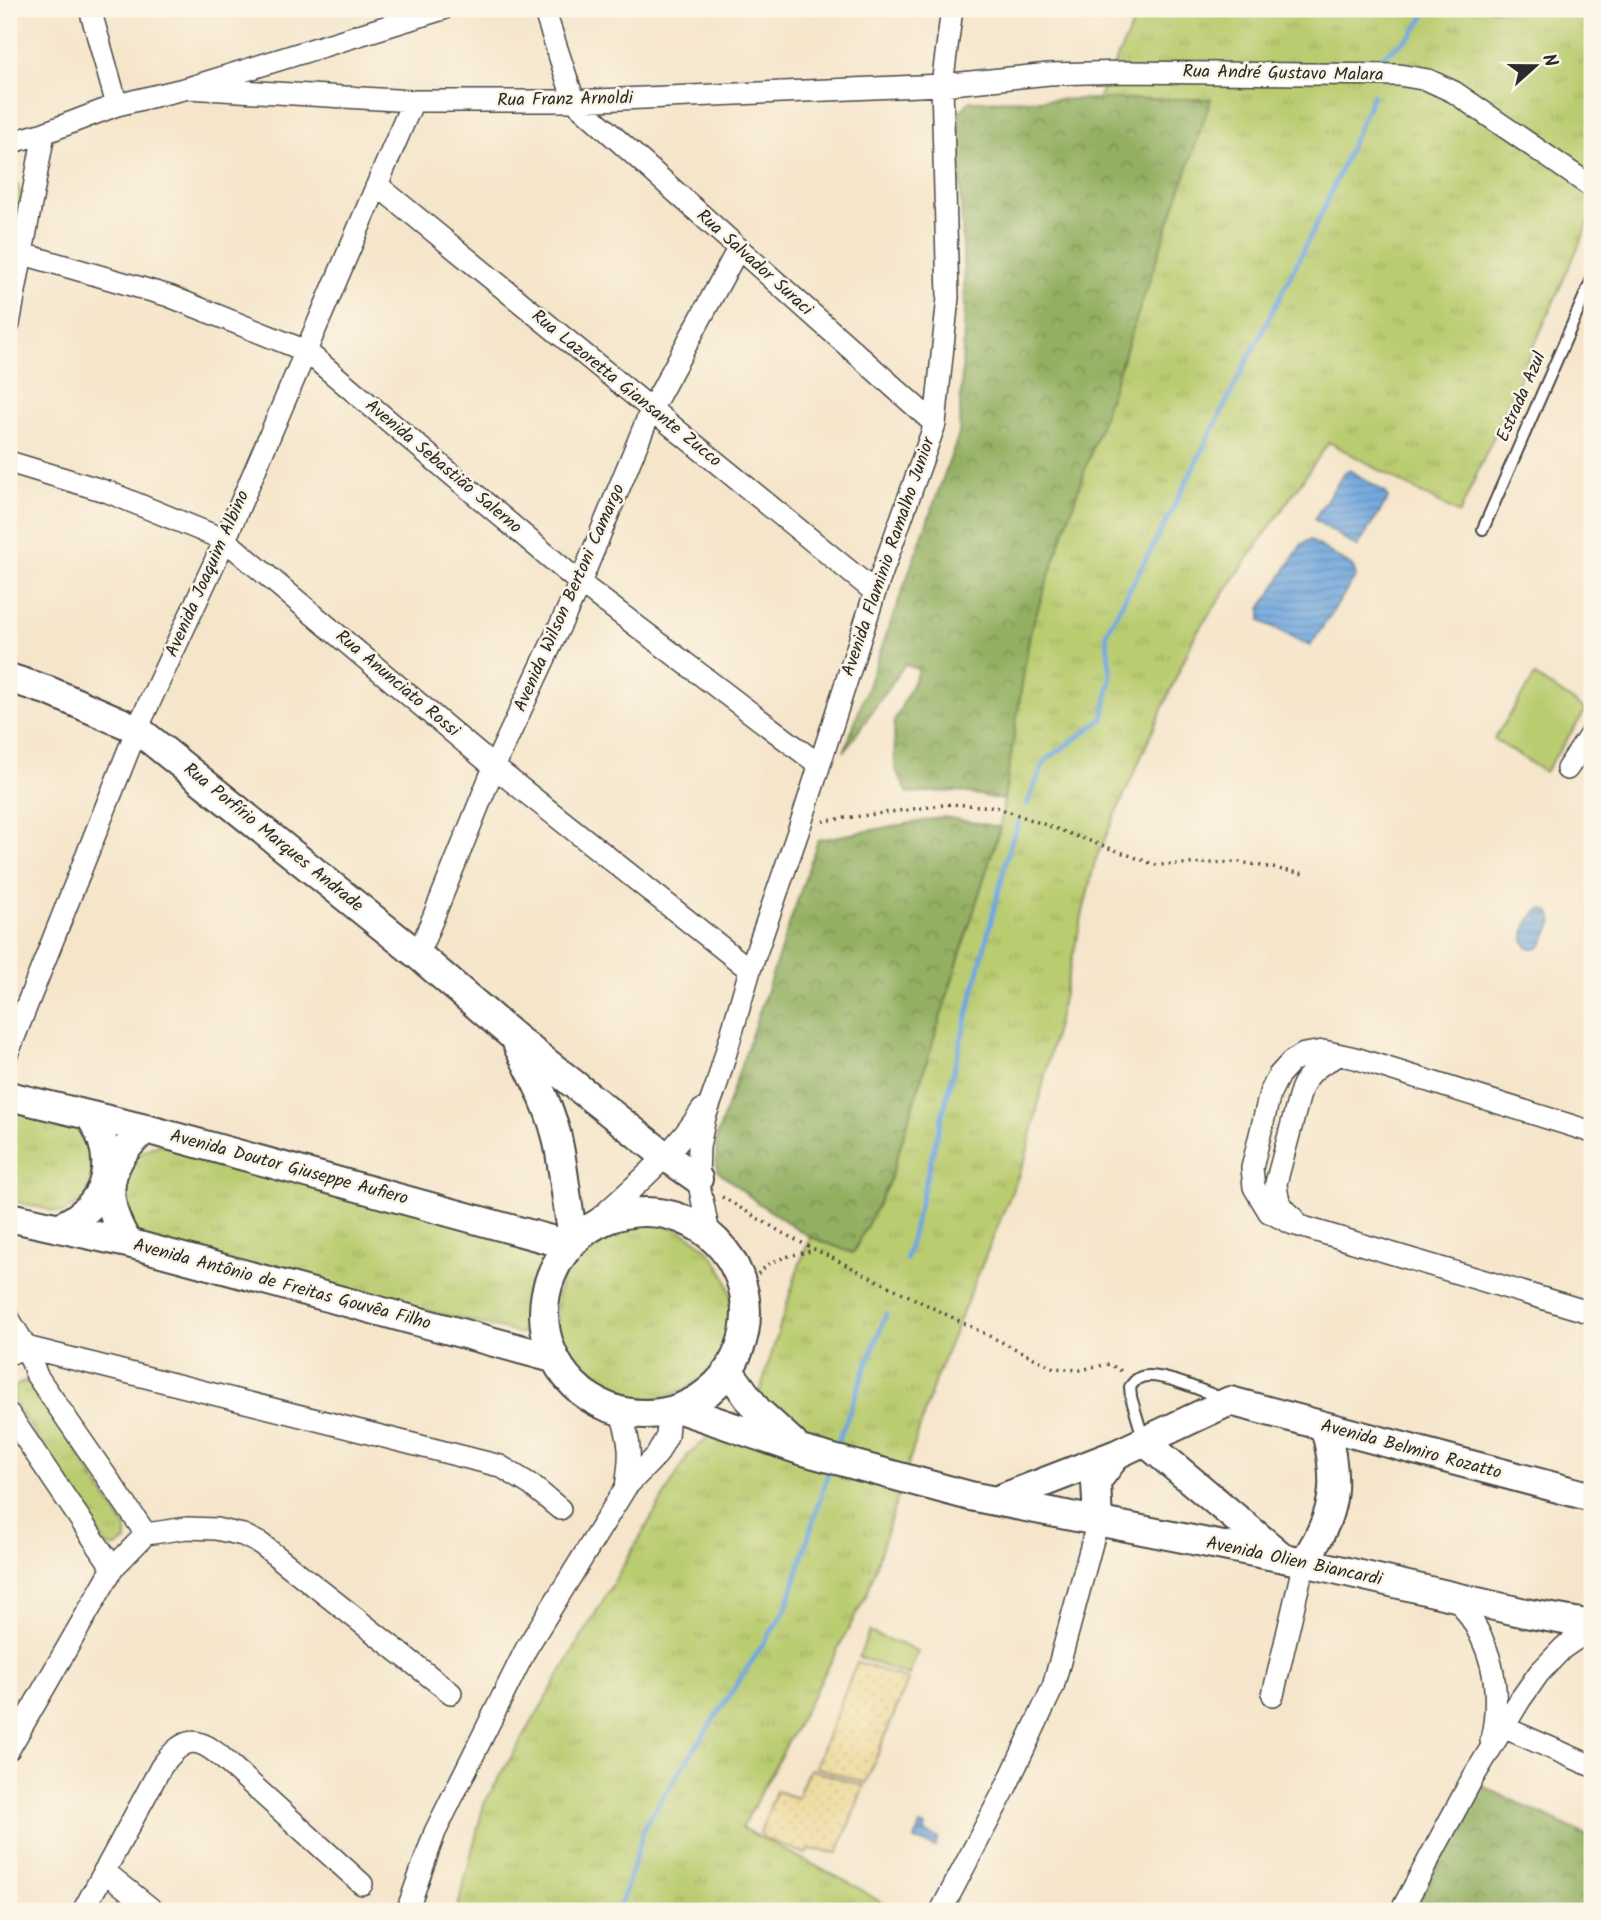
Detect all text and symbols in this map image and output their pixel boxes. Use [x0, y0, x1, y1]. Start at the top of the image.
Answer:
north arrow [1500, 32, 1570, 102]
text: N [1533, 50, 1565, 72]
street label: Rua André Gustavo Malara [1182, 58, 1384, 90]
street label: Rua Franz Arnoldi [497, 84, 634, 116]
street label: Rua Salvador Suraci [689, 203, 819, 324]
street label: Rua Lazoretta Giansante Zucco [524, 303, 728, 475]
street label: Estrada Azul [1489, 347, 1555, 447]
street label: Avenida Sebastião Salerno [358, 392, 528, 542]
street label: Avenida Flaminio Ramalho Junior [834, 432, 944, 681]
street label: Avenida Wilson Bertoni Camargo [507, 479, 633, 717]
street label: Avenida Joaquim Albino [158, 486, 258, 662]
street label: Rua Anunciato Rossi [328, 623, 466, 745]
street label: Rua Porfírio Marques Andrade [176, 756, 370, 920]
street label: Avenida Doutor Giuseppe Aufiero [167, 1122, 411, 1214]
street label: Avenida Antônio de Freitas Gouvêa Filho [130, 1231, 434, 1339]
street label: Avenida Belmiro Rozatto [1317, 1412, 1505, 1488]
street label: Avenida Olien Biancardi [1203, 1529, 1385, 1595]

